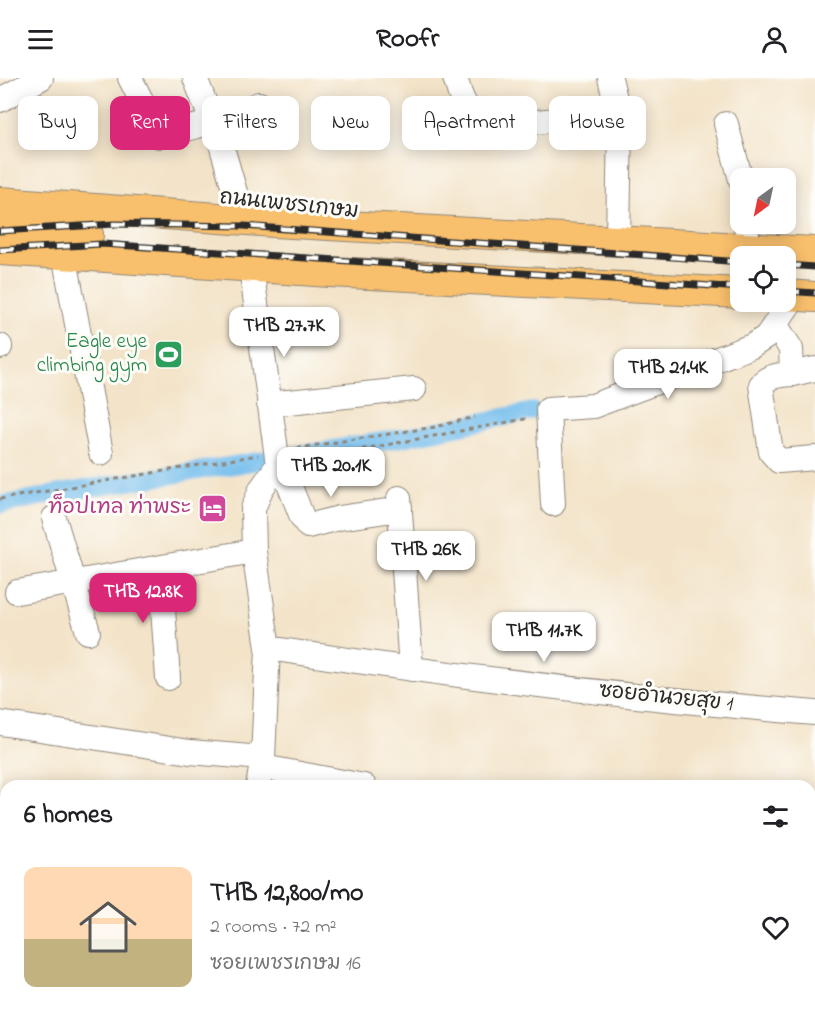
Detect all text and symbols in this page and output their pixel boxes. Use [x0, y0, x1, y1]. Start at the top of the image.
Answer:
text: Roofr [376, 20, 439, 59]
icon: menu [24, 23, 57, 56]
icon: person [758, 23, 791, 56]
chip: Buy [18, 96, 98, 150]
chip: Rent [110, 96, 190, 150]
chip: Filters [202, 96, 299, 150]
chip: New [311, 96, 390, 150]
chip: Apartment [402, 96, 537, 150]
chip: House [549, 96, 646, 150]
north arrow [730, 168, 796, 234]
map controls [730, 168, 796, 312]
street label: ถนนเพชรเกษม [218, 183, 360, 227]
button: locate [730, 246, 796, 312]
pin: THB 27.7K [215, 307, 353, 358]
text: THB 27.7K [243, 312, 325, 341]
place label: Eagle eye climbing gym [37, 327, 148, 383]
sports icon: Eagle eye climbing gym [152, 338, 184, 370]
pin: THB 21.4K [599, 349, 737, 400]
text: THB 21.4K [628, 354, 708, 383]
pin: THB 20.1K [262, 447, 400, 498]
text: THB 20.1K [291, 452, 371, 481]
hotel icon: ท็อปเทล ท่าพระ [196, 492, 228, 524]
place label: ท็อปเทล ท่าพระ [48, 493, 191, 523]
pin: THB 26K [371, 531, 481, 582]
text: THB 26K [391, 536, 461, 565]
pin: THB 12.8K [74, 573, 212, 624]
text: THB 12.8K [103, 578, 183, 607]
pin: THB 11.7K [475, 612, 613, 663]
text: THB 11.7K [506, 617, 582, 646]
street label: ซอยอำนวยสุข 1 [597, 676, 735, 720]
text: 6 homes [24, 797, 113, 835]
icon: filters [759, 800, 792, 833]
text: THB 12,800/mo [210, 875, 364, 913]
icon: home [72, 891, 144, 963]
icon: heart [759, 911, 792, 944]
text: 2 rooms · 72 m² [210, 913, 337, 942]
text: ซอยเพชรเกษม 16 [210, 950, 361, 979]

